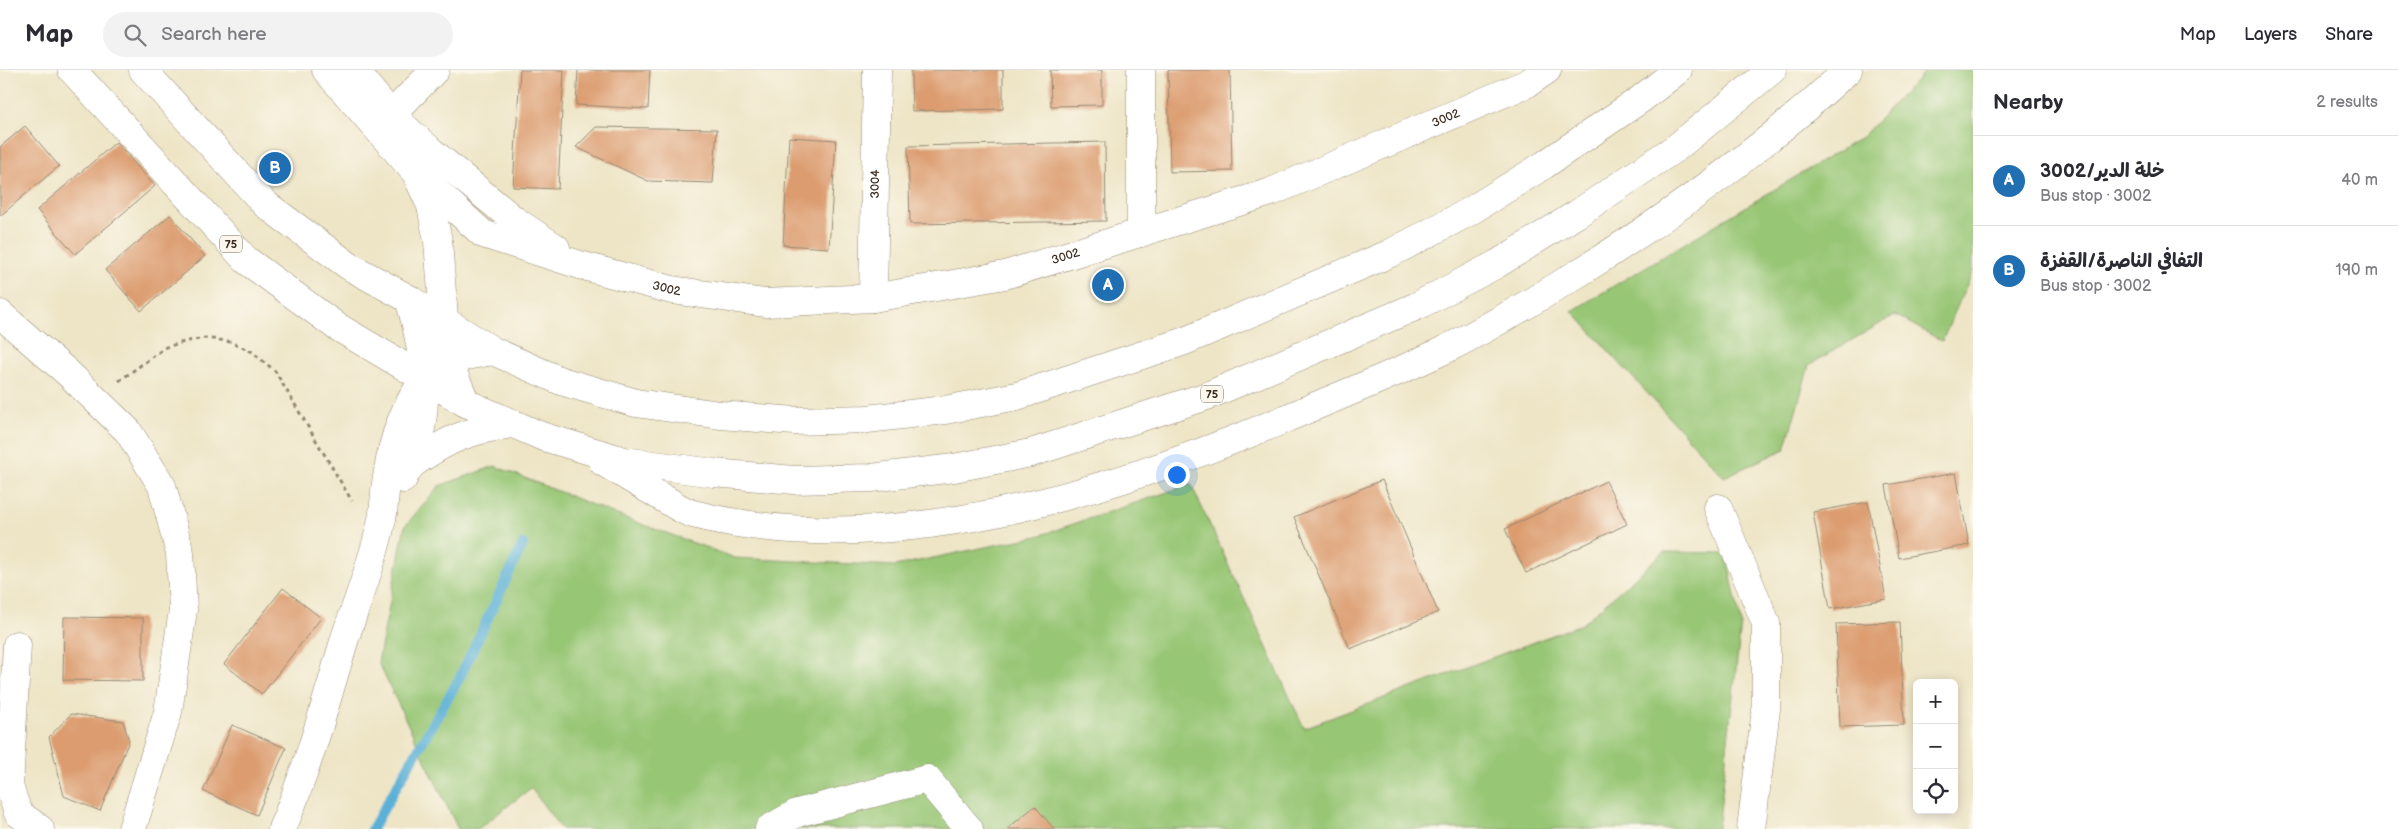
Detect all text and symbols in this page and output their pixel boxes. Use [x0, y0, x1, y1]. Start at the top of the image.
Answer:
search box [103, 12, 453, 57]
text: Map [25, 20, 73, 49]
icon: search [121, 21, 149, 49]
text: Search here [161, 23, 267, 46]
text: Map [2180, 24, 2216, 45]
text: Layers [2244, 24, 2297, 45]
text: Share [2325, 24, 2373, 45]
text: Nearby [1993, 90, 2063, 115]
text: 2 results [2316, 93, 2378, 112]
street label: 3002 [1430, 106, 1462, 131]
pin: B [259, 149, 291, 187]
text: خلة الدير/3002 [2040, 160, 2165, 183]
street label: 3004 [868, 169, 883, 199]
text: A [2004, 171, 2014, 190]
text: 40 m [2341, 171, 2378, 190]
text: Bus stop · 3002 [2040, 187, 2151, 206]
road number: 75 [220, 235, 242, 252]
street label: 3002 [1050, 245, 1082, 268]
text: التفافي الناصرة/القفزة [2040, 250, 2203, 273]
text: B [2003, 261, 2015, 280]
text: 190 m [2336, 261, 2378, 280]
pin: A [1092, 266, 1124, 304]
text: Bus stop · 3002 [2040, 277, 2151, 296]
street label: 3002 [651, 278, 682, 299]
road number: 75 [1201, 386, 1223, 402]
your location [1164, 462, 1190, 488]
map controls [1913, 679, 1958, 814]
button: + [1913, 679, 1958, 724]
button: − [1913, 724, 1958, 769]
button: locate [1913, 769, 1958, 814]

